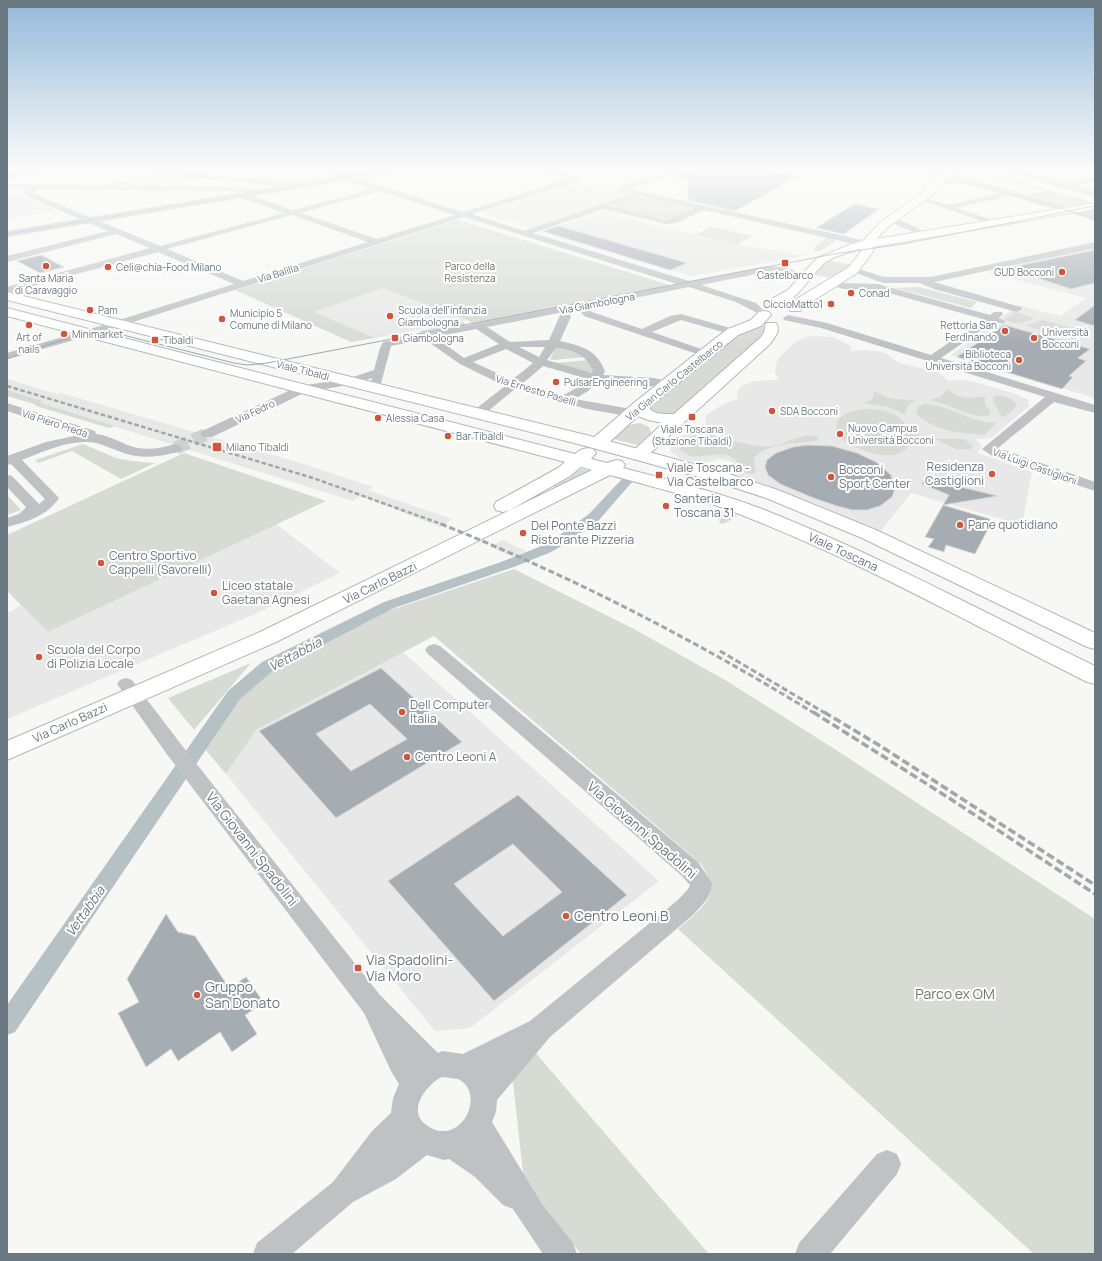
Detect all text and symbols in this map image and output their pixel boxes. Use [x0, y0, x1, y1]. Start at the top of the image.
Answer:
marker: Castelbarco [780, 258, 790, 268]
park label: Parco della Resistenza [445, 259, 495, 285]
place label: Celi@chia-Food Milano [116, 260, 221, 274]
street label: Via Balilla [256, 260, 300, 286]
marker: Santa Maria di Caravaggio [41, 261, 51, 271]
marker: Celi@chia-Food Milano [103, 262, 113, 272]
place label: GUD Bocconi [994, 265, 1054, 279]
marker: GUD Bocconi [1057, 267, 1067, 277]
place label: Castelbarco [757, 268, 813, 282]
place label: Santa Maria di Caravaggio [15, 271, 77, 297]
place label: Conad [859, 286, 890, 300]
marker: Conad [846, 288, 856, 298]
street label: Via Giambologna [558, 289, 636, 317]
place label: CiccioMatto1 [763, 297, 823, 311]
marker: CiccioMatto1 [826, 299, 836, 309]
place label: Pam [98, 303, 118, 317]
place label: Scuola dell’infanzia Giambologna [398, 303, 486, 329]
marker: Pam [85, 305, 95, 315]
place label: Municipio 5 Comune di Milano [230, 306, 312, 332]
marker: Scuola dell’infanzia Giambologna [385, 311, 395, 321]
marker: Municipio 5 Comune di Milano [217, 314, 227, 324]
place label: Rettoria San Ferdinando [940, 318, 997, 344]
marker: Art of nails [24, 320, 34, 330]
place label: Università Bocconi [1042, 325, 1089, 351]
marker: Rettoria San Ferdinando [1000, 326, 1010, 336]
place label: Minimarket [72, 327, 123, 341]
marker: Minimarket [59, 329, 69, 339]
place label: Art of nails [16, 330, 42, 356]
place label: Giambologna [403, 331, 464, 345]
place label: Tibaldi [163, 333, 193, 347]
marker: Giambologna [390, 333, 400, 343]
marker: Università Bocconi [1029, 333, 1039, 343]
marker: Tibaldi [150, 335, 160, 345]
street label: Via Gian Carlo Castelbarco [622, 336, 726, 424]
place label: Biblioteca Università Bocconi [925, 347, 1011, 373]
marker: Biblioteca Università Bocconi [1014, 355, 1024, 365]
street label: Viale Tibaldi [275, 357, 331, 383]
street label: Via Ernesto Paselli [494, 371, 578, 409]
place label: PulsarEngineering [564, 375, 648, 389]
marker: PulsarEngineering [551, 377, 561, 387]
street label: Via Fedro [233, 396, 277, 426]
place label: SDA Bocconi [780, 404, 838, 418]
street label: Via Piero Preda [20, 406, 90, 440]
marker: SDA Bocconi [767, 406, 777, 416]
place label: Alessia Casa [386, 411, 444, 425]
marker: Viale Toscana (Stazione Tibaldi) [687, 412, 697, 422]
marker: Alessia Casa [373, 413, 383, 423]
place label: Nuovo Campus Università Bocconi [848, 421, 934, 447]
place label: Viale Toscana (Stazione Tibaldi) [651, 422, 733, 448]
place label: Bar Tibaldi [456, 429, 504, 443]
marker: Nuovo Campus Università Bocconi [835, 429, 845, 439]
marker: Bar Tibaldi [443, 431, 453, 441]
place label: Milano Tibaldi [226, 440, 289, 454]
marker: Milano Tibaldi [211, 441, 223, 453]
street label: Via Luigi Castiglioni [991, 444, 1079, 488]
place label: Residenza Castiglioni [925, 458, 984, 489]
place label: Viale Toscana - Via Castelbarco [667, 459, 753, 490]
place label: Bocconi Sport Center [839, 461, 911, 492]
marker: Residenza Castiglioni [987, 469, 997, 479]
marker: Viale Toscana - Via Castelbarco [654, 470, 664, 480]
marker: Bocconi Sport Center [826, 472, 836, 482]
place label: Santeria Toscana 31 [674, 490, 734, 521]
marker: Santeria Toscana 31 [661, 501, 671, 511]
place label: Pane quotidiano [968, 516, 1058, 533]
place label: Del Ponte Bazzi Ristorante Pizzeria [531, 517, 634, 548]
marker: Pane quotidiano [955, 520, 965, 530]
marker: Del Ponte Bazzi Ristorante Pizzeria [518, 528, 528, 538]
street label: Viale Toscana [805, 528, 881, 575]
place label: Centro Sportivo Cappelli (Savorelli) [109, 547, 212, 578]
street label: Via Carlo Bazzi [340, 557, 420, 608]
marker: Centro Sportivo Cappelli (Savorelli) [96, 558, 106, 568]
place label: Liceo statale Gaetana Agnesi [222, 577, 310, 608]
marker: Liceo statale Gaetana Agnesi [209, 588, 219, 598]
water label: Vettabbia [266, 632, 325, 675]
place label: Scuola del Corpo di Polizia Locale [47, 641, 141, 672]
marker: Scuola del Corpo di Polizia Locale [34, 652, 44, 662]
place label: Dell Computer Italia [410, 696, 490, 727]
street label: Via Carlo Bazzi [30, 698, 110, 747]
marker: Dell Computer Italia [397, 707, 407, 717]
place label: Centro Leoni A [415, 748, 497, 765]
marker: Centro Leoni A [402, 752, 412, 762]
street label: Via Giovanni Spadolini [583, 777, 701, 883]
street label: Via Giovanni Spadolini [202, 788, 303, 910]
water label: Vettabbia [61, 882, 109, 940]
place label: Centro Leoni B [574, 906, 669, 925]
marker: Centro Leoni B [561, 911, 571, 921]
place label: Via Spadolini- Via Moro [366, 950, 453, 985]
marker: Via Spadolini- Via Moro [353, 963, 363, 973]
place label: Gruppo San Donato [205, 977, 280, 1012]
park label: Parco ex OM [915, 984, 995, 1003]
marker: Gruppo San Donato [192, 990, 202, 1000]

